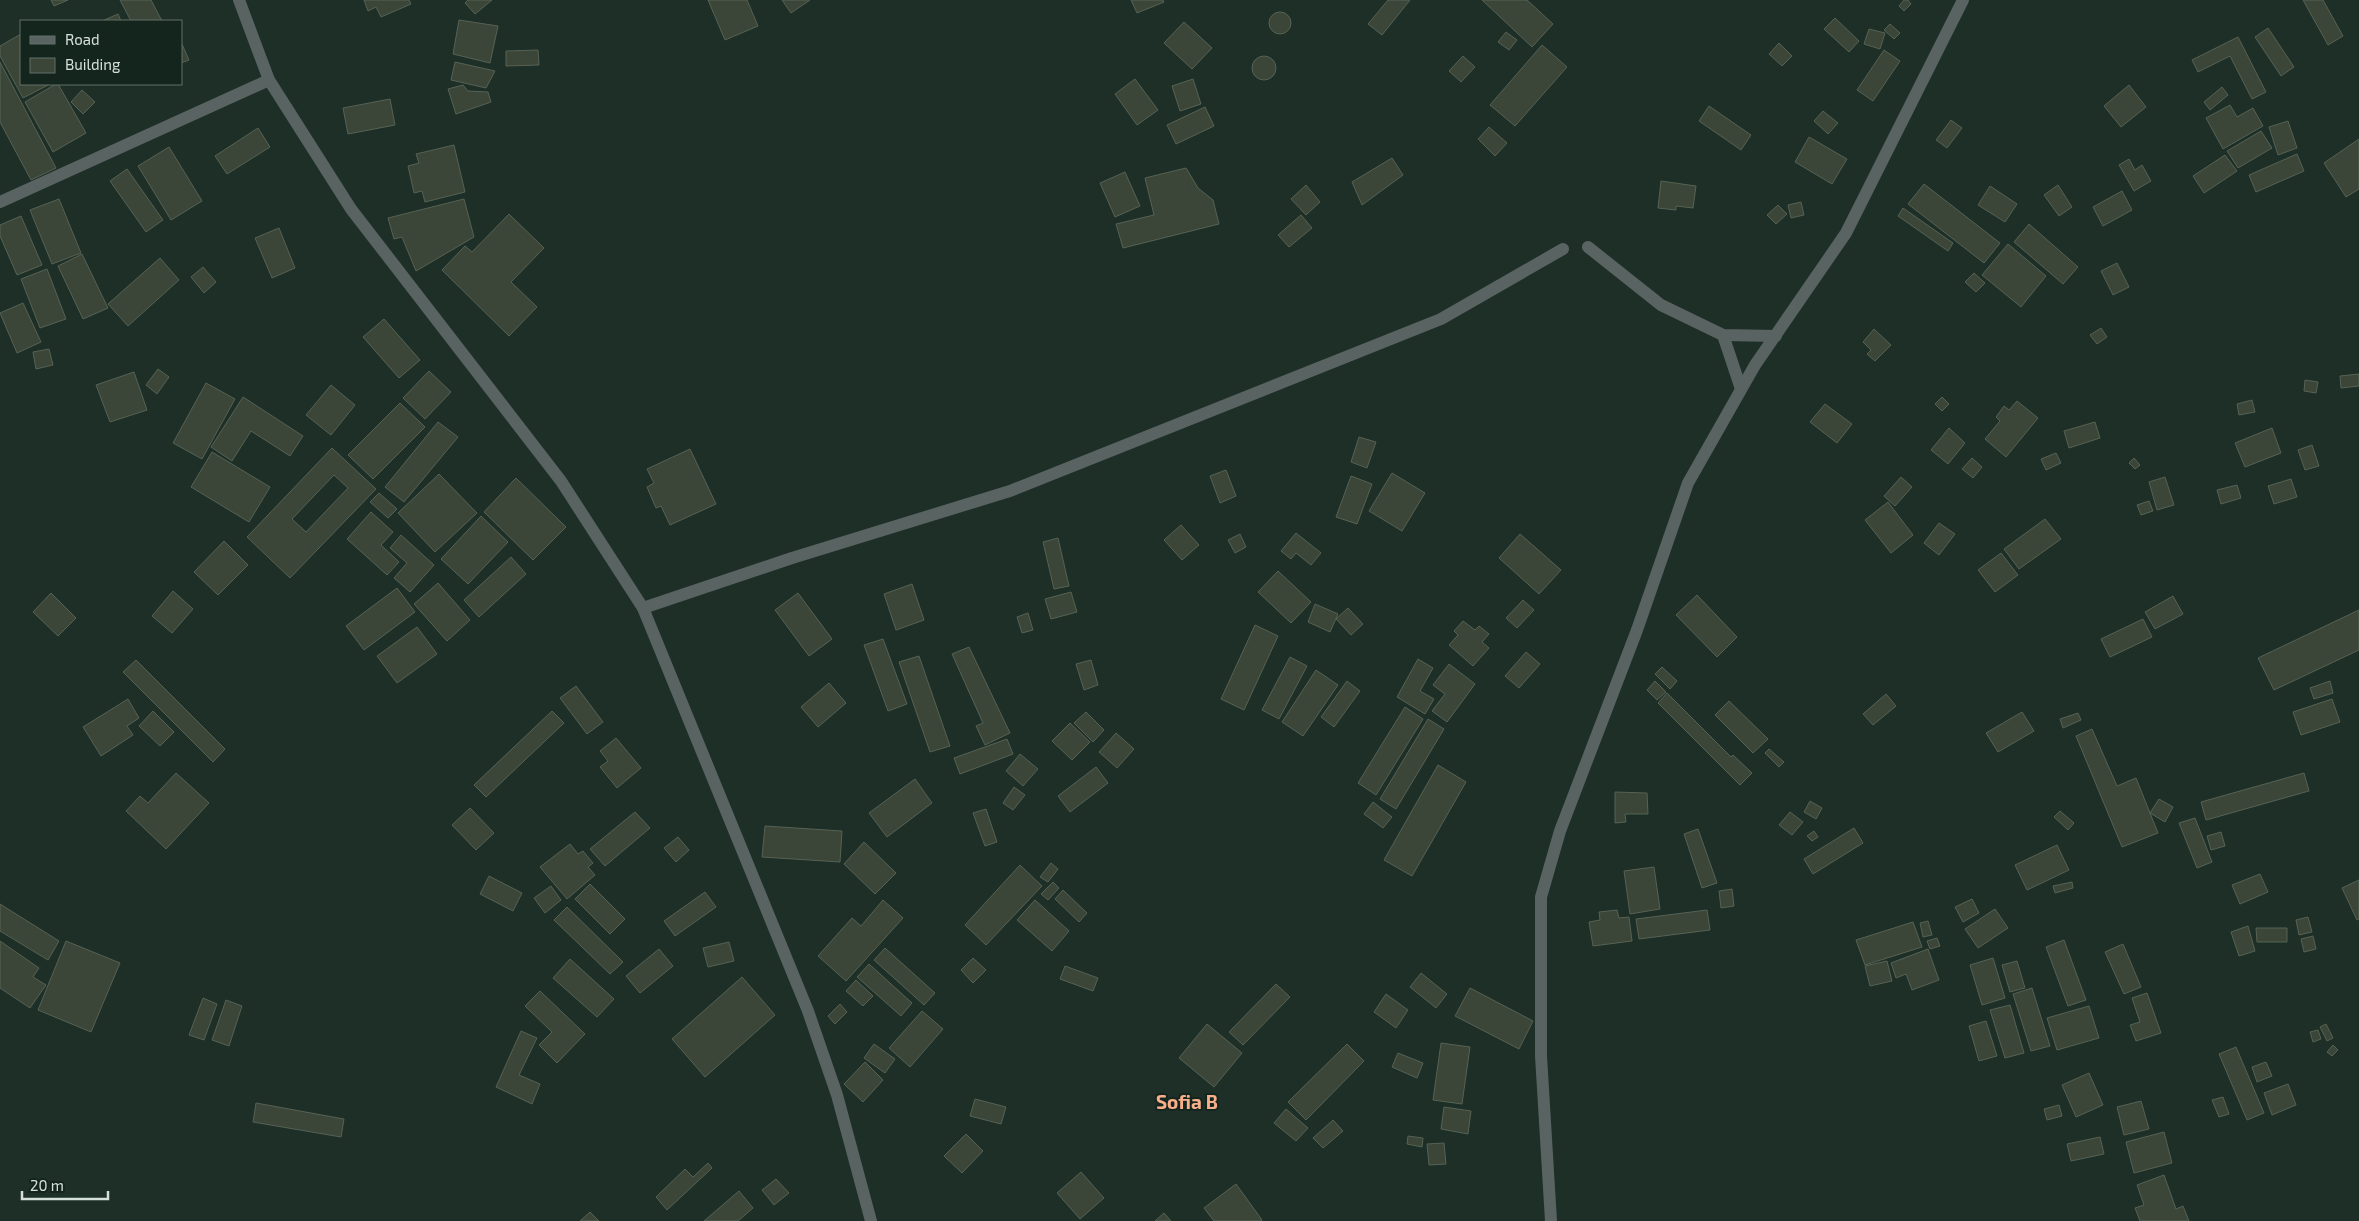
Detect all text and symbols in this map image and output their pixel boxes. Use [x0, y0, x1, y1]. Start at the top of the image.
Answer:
legend [20, 20, 182, 85]
text: Road [65, 30, 100, 48]
text: Building [65, 55, 121, 73]
district label: Sofia B [1156, 1090, 1218, 1113]
scale bar [22, 1168, 109, 1200]
text: 20 m [30, 1176, 64, 1194]

